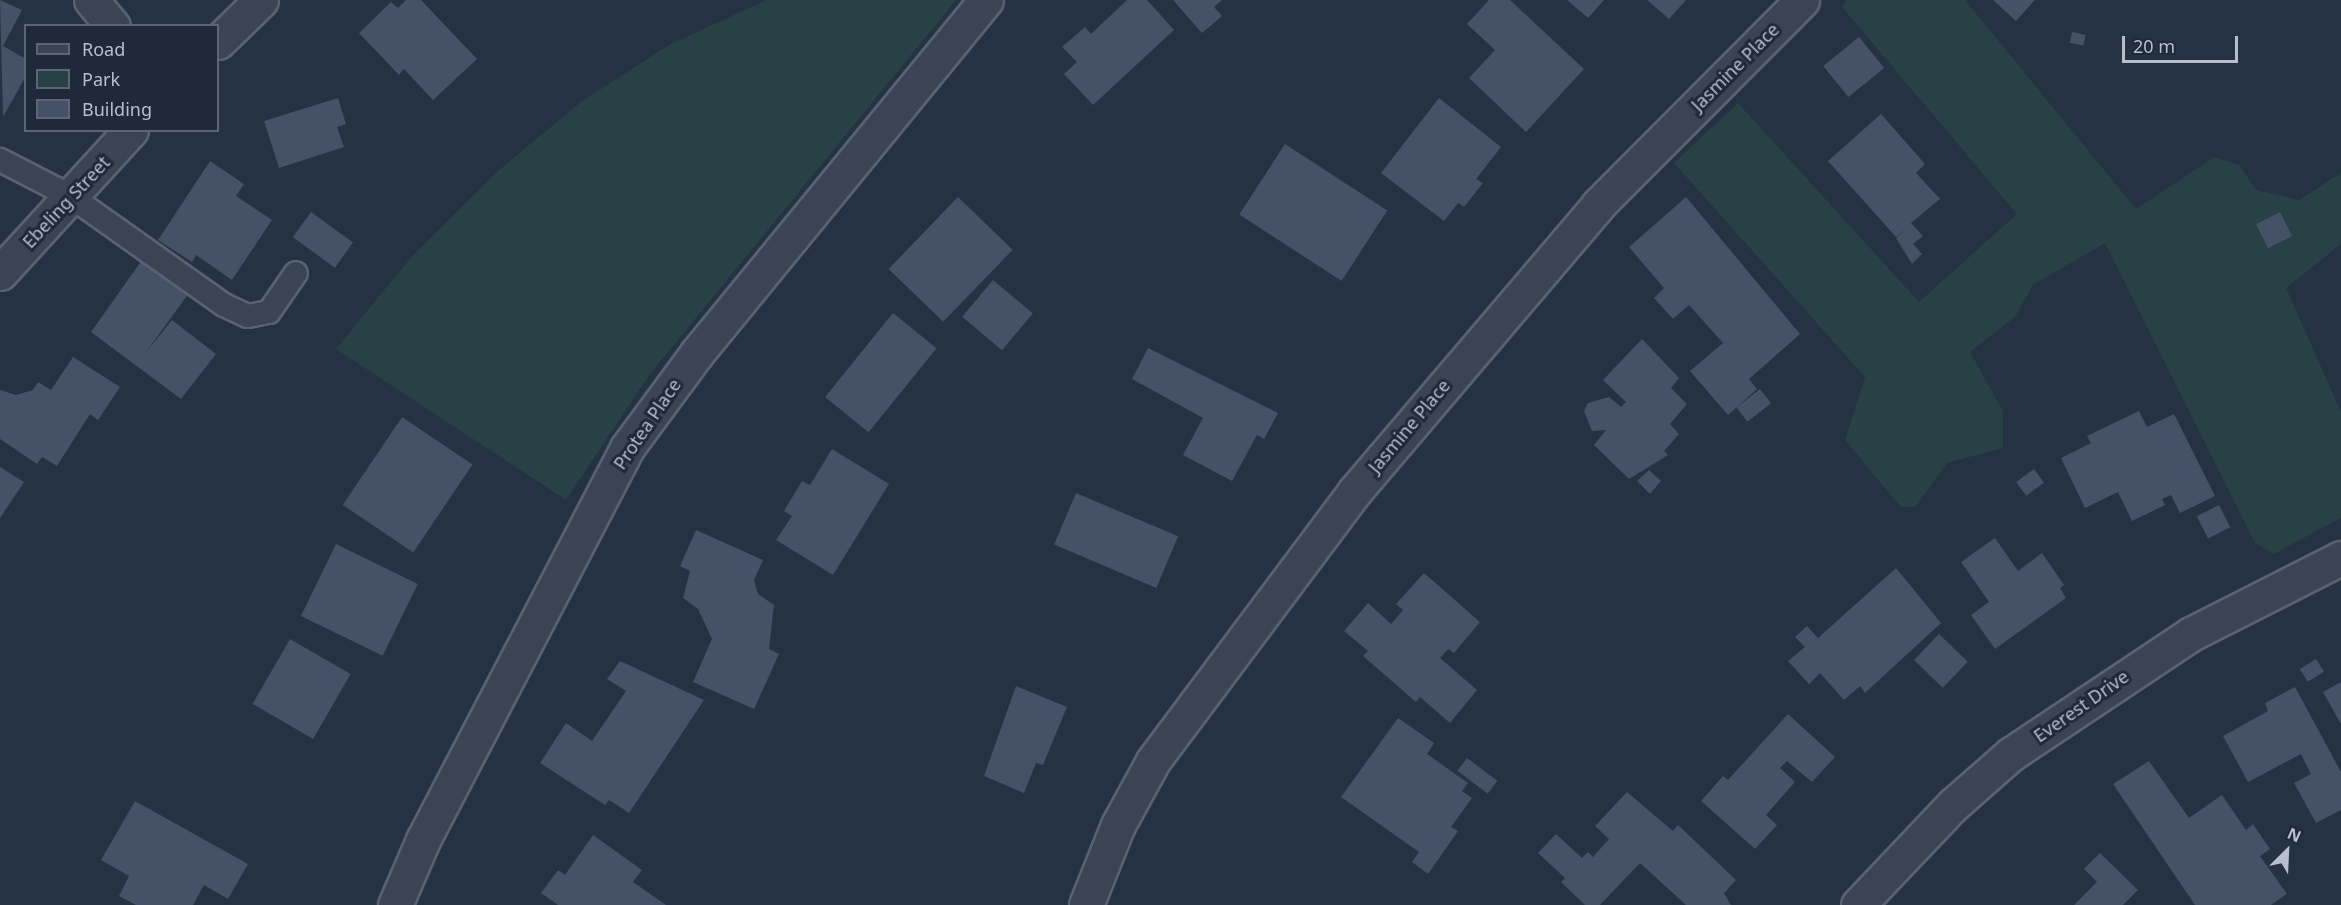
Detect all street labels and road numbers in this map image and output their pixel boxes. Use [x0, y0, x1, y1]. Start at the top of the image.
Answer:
street label: Jasmine Place [1687, 19, 1783, 115]
street label: Ebeling Street [18, 152, 114, 252]
street label: Protea Place [609, 375, 685, 473]
street label: Jasmine Place [1364, 375, 1454, 477]
street label: Everest Drive [2029, 665, 2133, 747]

